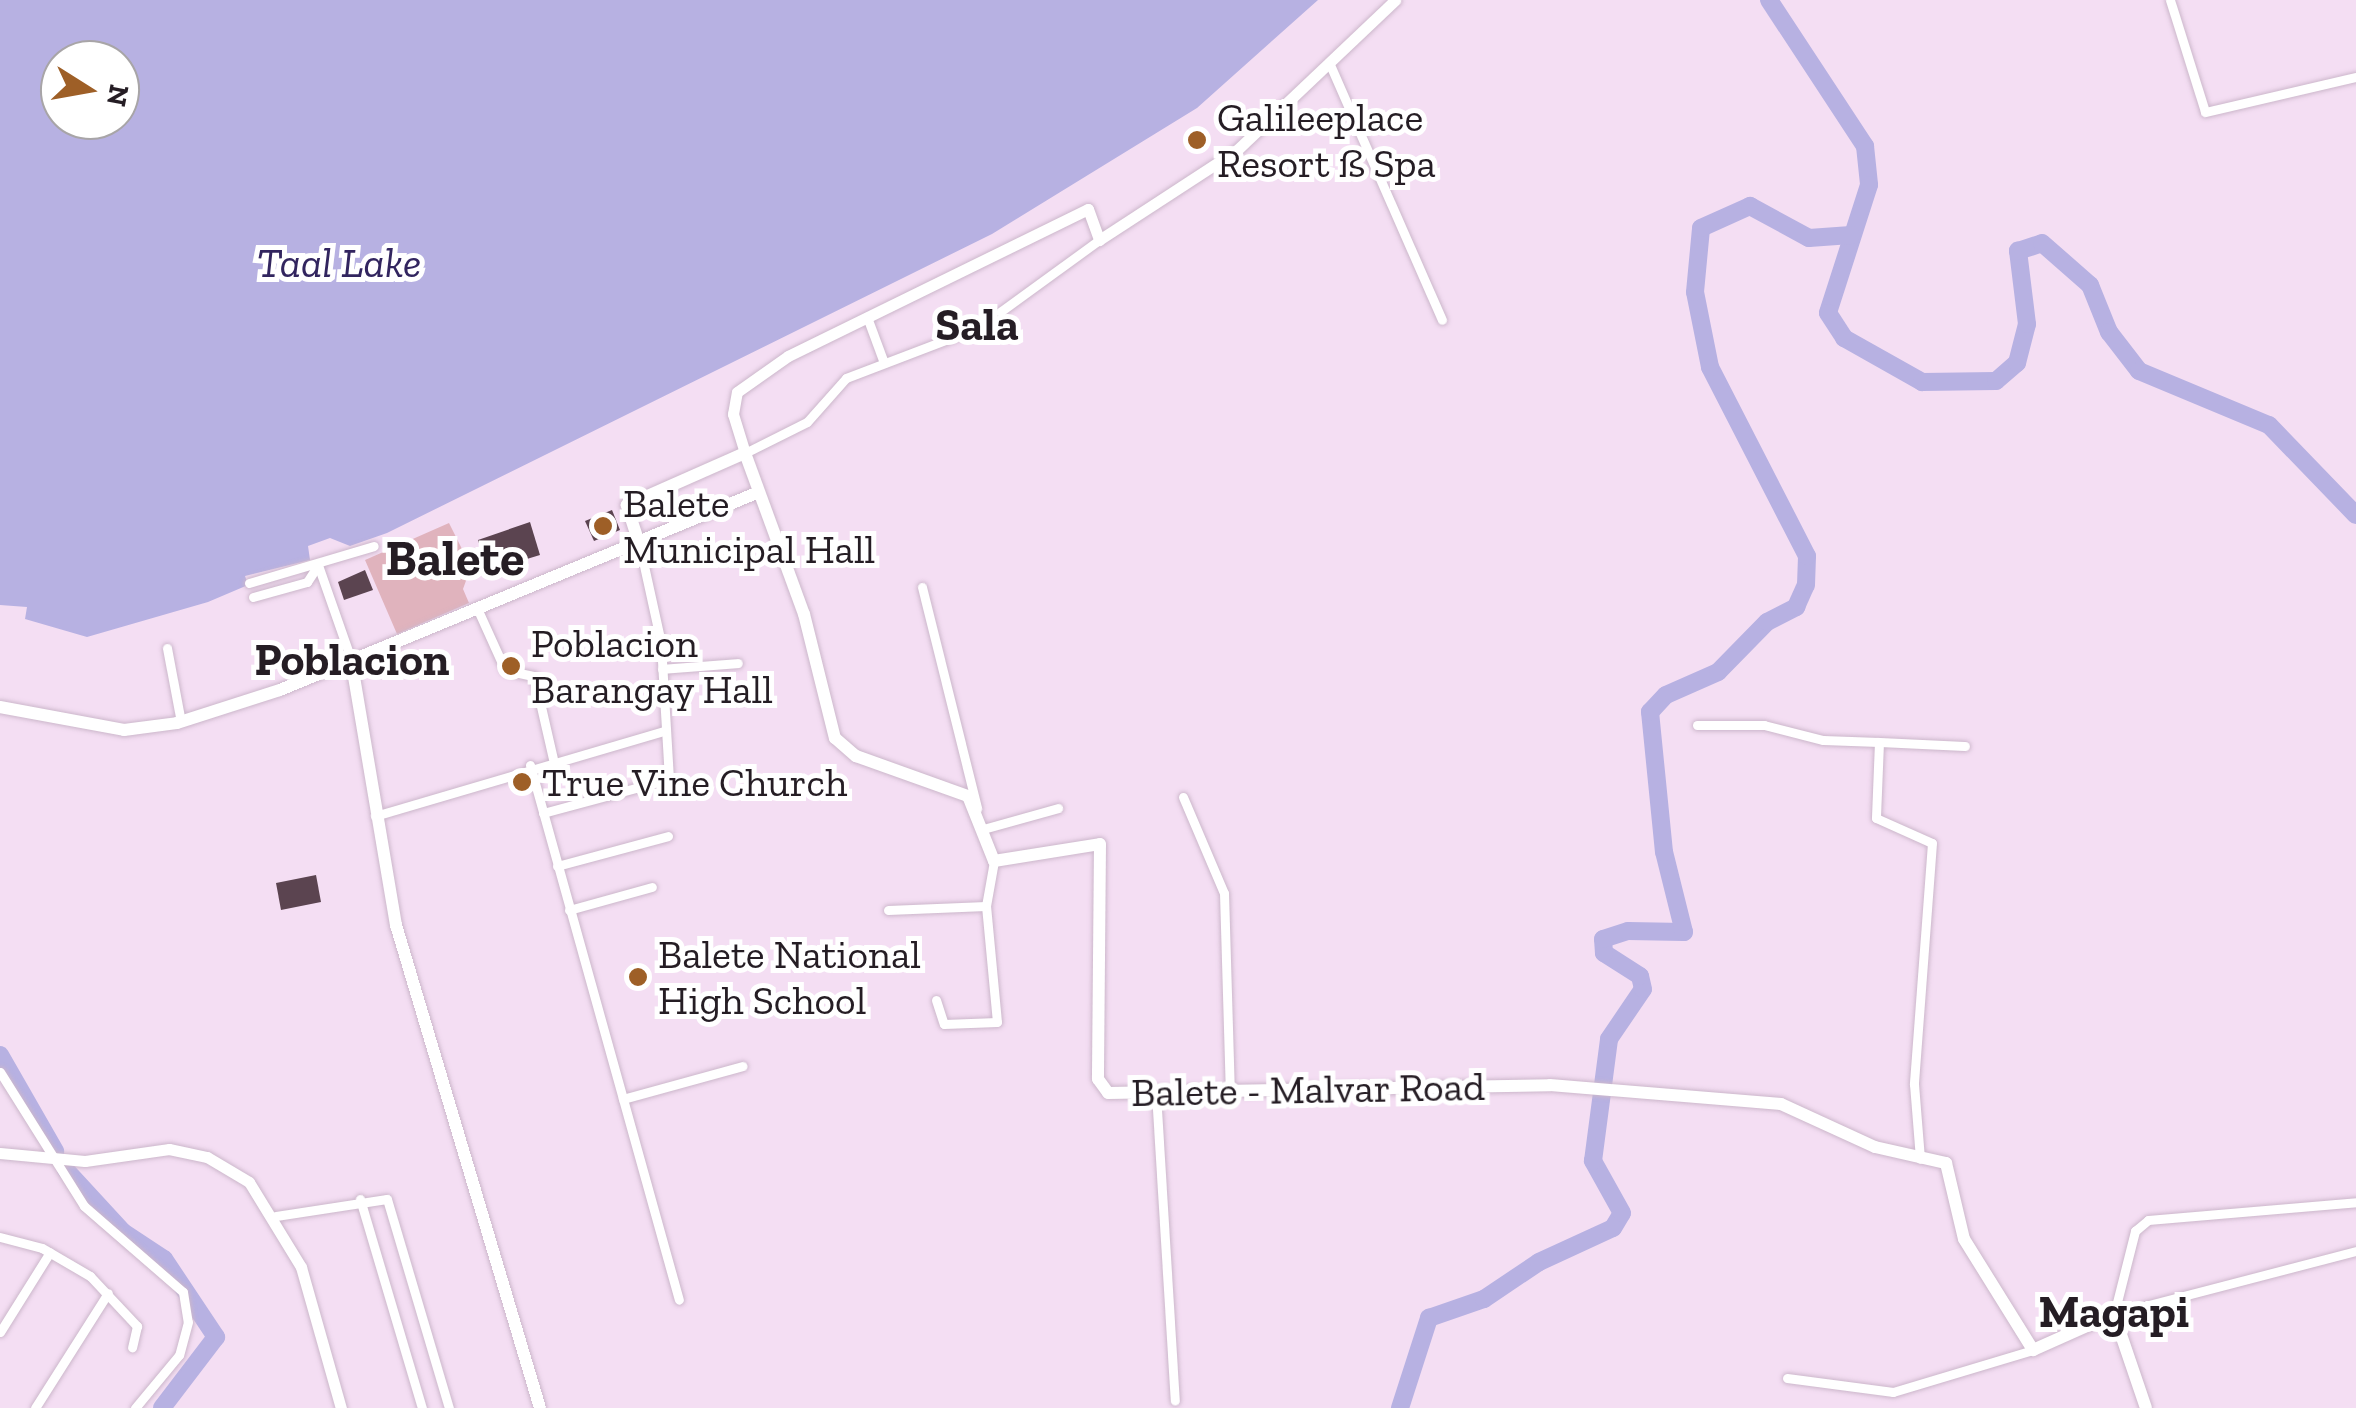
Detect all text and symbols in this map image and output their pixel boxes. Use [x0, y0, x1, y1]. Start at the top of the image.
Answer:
north arrow [40, 40, 140, 140]
text: N [100, 82, 136, 109]
place label: Galileeplace Resort ß Spa [1217, 93, 1437, 187]
marker: Galileeplace Resort ß Spa [1186, 129, 1208, 151]
water label: Taal Lake [257, 238, 421, 288]
district label: Sala [935, 299, 1019, 353]
place label: Balete Municipal Hall [623, 479, 875, 573]
marker: Balete Municipal Hall [592, 515, 614, 537]
district label: Balete [386, 529, 524, 589]
place label: Poblacion Barangay Hall [531, 619, 774, 713]
district label: Poblacion [255, 634, 449, 688]
marker: Poblacion Barangay Hall [500, 655, 522, 677]
place label: True Vine Church [542, 758, 849, 806]
marker: True Vine Church [511, 771, 533, 793]
place label: Balete National High School [658, 930, 921, 1024]
marker: Balete National High School [627, 966, 649, 988]
street label: Balete - Malvar Road [1130, 1062, 1486, 1116]
district label: Magapi [2039, 1286, 2189, 1340]

